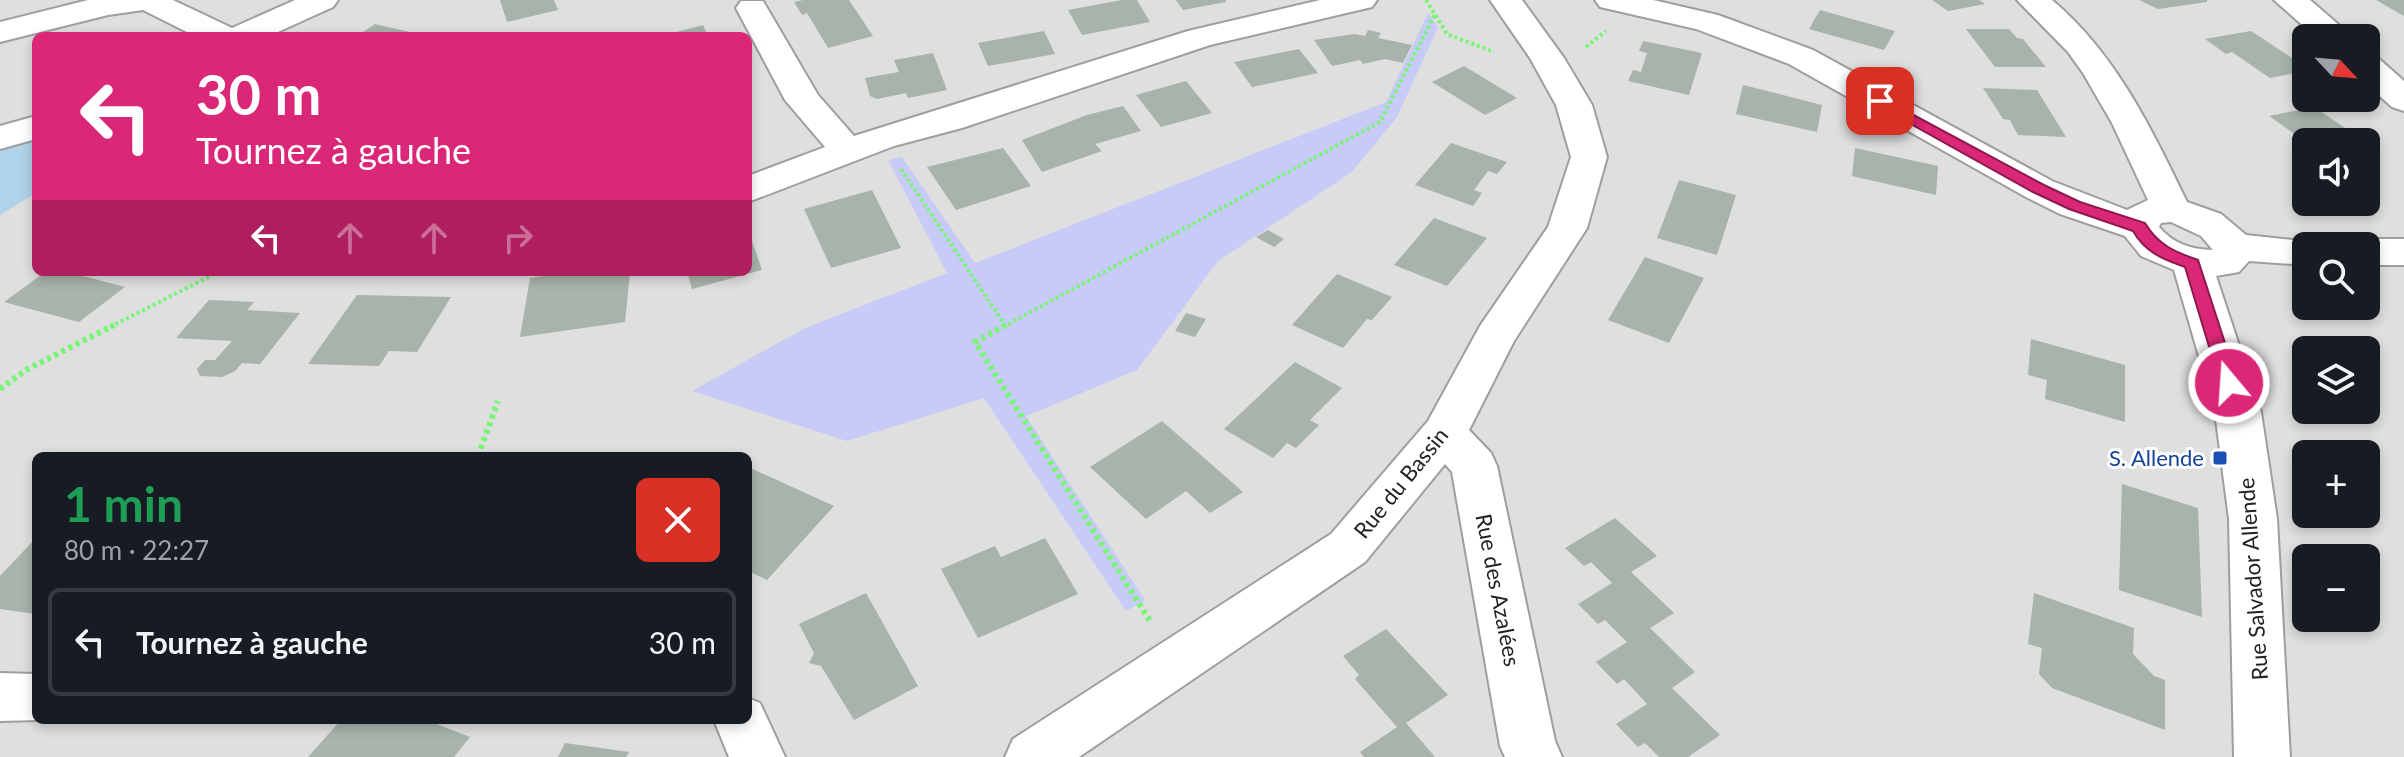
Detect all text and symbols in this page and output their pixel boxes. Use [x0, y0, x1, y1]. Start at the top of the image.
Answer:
north arrow [2292, 24, 2380, 112]
map controls [2292, 24, 2380, 632]
text: 30 m [196, 60, 321, 127]
icon: left [64, 64, 168, 168]
pin [1846, 67, 1914, 135]
icon: arrive [1858, 79, 1902, 123]
text: Tournez à gauche [196, 128, 471, 172]
button: sound [2292, 128, 2380, 216]
icon: left [244, 216, 288, 260]
icon: ahead [328, 216, 372, 260]
icon: ahead [412, 216, 456, 260]
icon: right [496, 216, 540, 260]
button: search [2292, 232, 2380, 320]
button: layers [2292, 336, 2380, 424]
position arrow [2187, 341, 2271, 425]
street label: Rue du Bassin [1348, 422, 1453, 544]
button: + [2292, 440, 2380, 528]
place label: S. Allende [2109, 444, 2204, 471]
marker: S. Allende [2211, 449, 2229, 467]
text: 1 min [64, 475, 183, 532]
street label: Rue Salvador Allende [2232, 477, 2273, 681]
button: close [636, 478, 720, 562]
street label: Rue des Azalées [1470, 511, 1527, 669]
text: 80 m · 22:27 [64, 534, 209, 566]
button: − [2292, 544, 2380, 632]
icon: left [68, 620, 112, 664]
text: Tournez à gauche [136, 624, 368, 660]
text: 30 m [649, 624, 716, 660]

